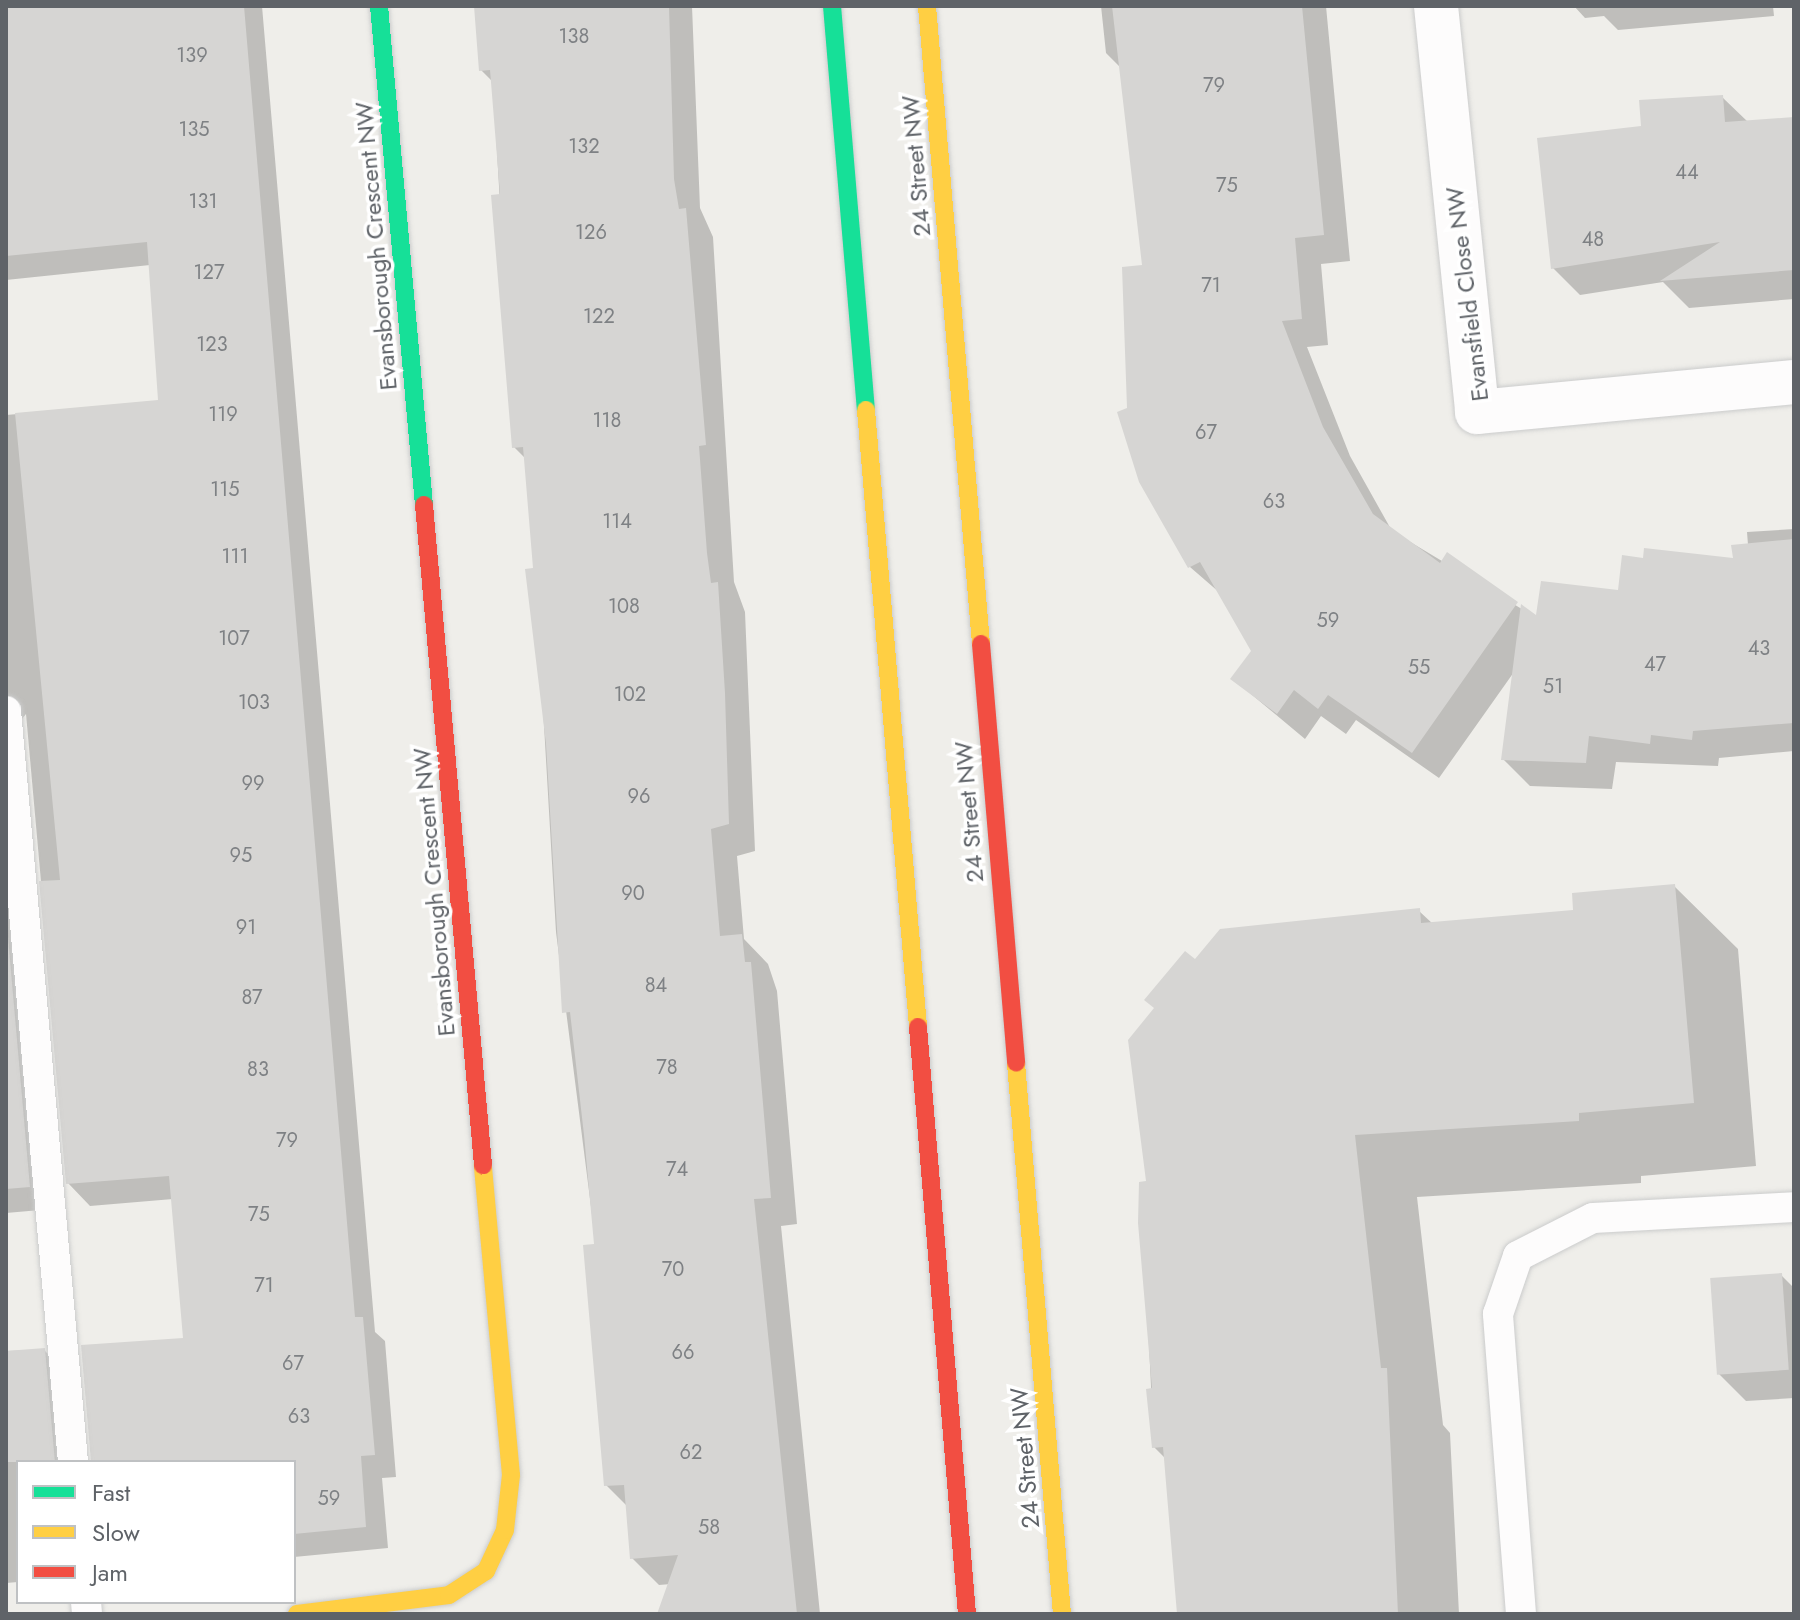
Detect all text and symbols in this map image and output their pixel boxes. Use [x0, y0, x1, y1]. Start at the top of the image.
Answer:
house number: 138 [559, 24, 589, 48]
house number: 139 [176, 43, 208, 67]
house number: 79 [1203, 73, 1225, 97]
street label: 24 Street NW [895, 94, 937, 238]
street label: Evansborough Crescent NW [349, 101, 403, 391]
house number: 135 [178, 117, 210, 141]
house number: 132 [568, 134, 600, 158]
house number: 44 [1675, 160, 1699, 184]
house number: 75 [1216, 173, 1238, 197]
street label: Evansfield Close NW [1440, 185, 1494, 403]
house number: 131 [189, 189, 217, 213]
house number: 126 [575, 220, 607, 244]
house number: 48 [1582, 227, 1604, 251]
house number: 127 [194, 260, 224, 284]
house number: 71 [1201, 273, 1221, 297]
house number: 122 [583, 304, 615, 328]
house number: 123 [196, 332, 228, 356]
house number: 119 [208, 402, 238, 426]
house number: 118 [593, 408, 621, 432]
house number: 67 [1195, 420, 1217, 444]
house number: 115 [210, 477, 240, 501]
house number: 63 [1263, 489, 1285, 513]
house number: 114 [602, 509, 632, 533]
house number: 111 [222, 544, 248, 568]
house number: 108 [608, 594, 640, 618]
house number: 59 [1317, 608, 1339, 632]
house number: 107 [218, 626, 250, 650]
house number: 43 [1748, 636, 1770, 660]
house number: 47 [1644, 652, 1666, 676]
house number: 55 [1408, 655, 1430, 679]
house number: 51 [1543, 674, 1563, 698]
house number: 102 [614, 682, 646, 706]
house number: 103 [238, 690, 270, 714]
street label: 24 Street NW [948, 740, 990, 884]
street label: Evansborough Crescent NW [407, 747, 461, 1037]
house number: 99 [241, 771, 265, 795]
house number: 96 [627, 784, 651, 808]
house number: 95 [230, 843, 252, 867]
house number: 90 [621, 881, 645, 905]
house number: 91 [236, 915, 256, 939]
house number: 84 [645, 973, 667, 997]
house number: 87 [241, 985, 263, 1009]
house number: 78 [656, 1055, 678, 1079]
house number: 83 [247, 1057, 269, 1081]
house number: 79 [276, 1128, 298, 1152]
house number: 74 [666, 1157, 688, 1181]
house number: 75 [248, 1202, 270, 1226]
house number: 70 [662, 1257, 684, 1281]
house number: 71 [254, 1273, 274, 1297]
house number: 66 [671, 1340, 695, 1364]
house number: 67 [282, 1351, 304, 1375]
street label: 24 Street NW [1004, 1386, 1046, 1530]
house number: 63 [288, 1404, 310, 1428]
house number: 62 [680, 1440, 702, 1464]
legend [16, 1460, 296, 1604]
text: Fast [92, 1475, 130, 1510]
house number: 59 [318, 1486, 340, 1510]
text: Slow [92, 1515, 140, 1550]
house number: 58 [698, 1515, 720, 1539]
text: Jam [92, 1555, 128, 1590]

